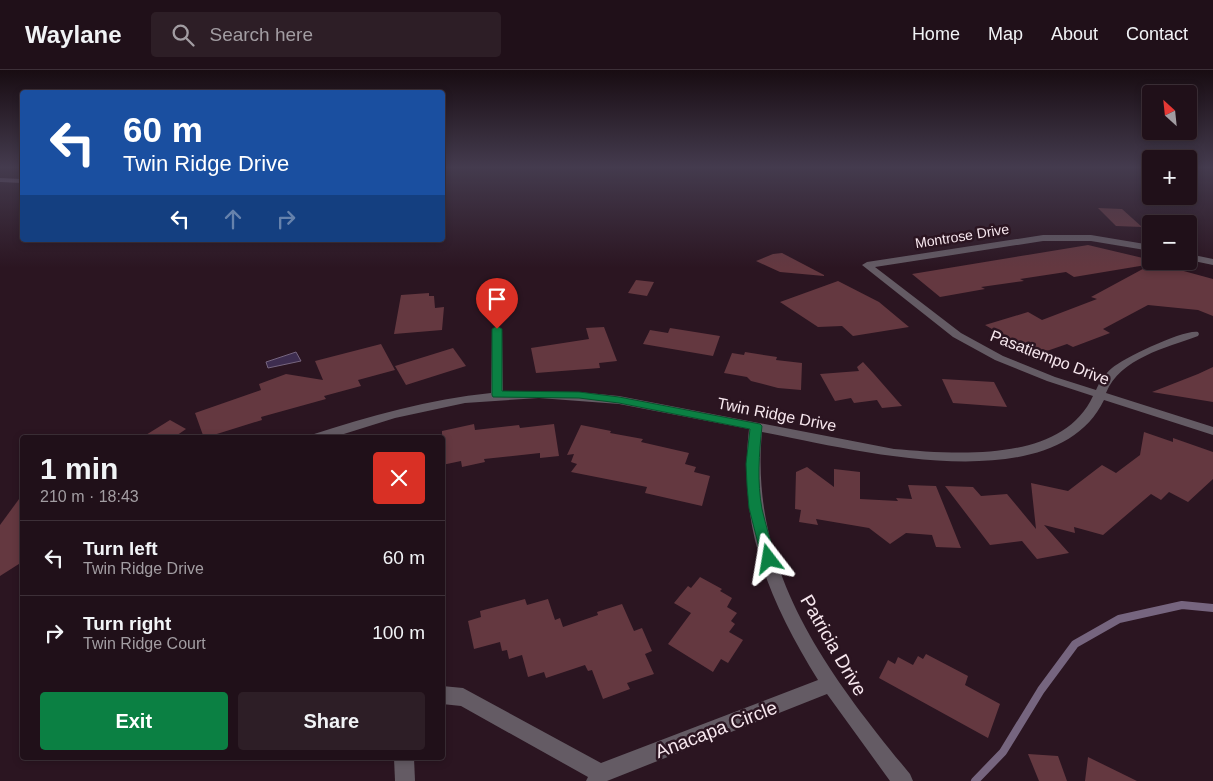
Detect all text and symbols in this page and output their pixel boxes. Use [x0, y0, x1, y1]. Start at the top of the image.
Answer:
search box [151, 12, 501, 57]
text: Waylane [25, 21, 121, 48]
icon: search [169, 21, 197, 49]
text: Search here [209, 24, 313, 45]
text: Home [912, 24, 960, 44]
text: Map [988, 24, 1023, 44]
text: About [1051, 24, 1098, 44]
text: Contact [1126, 24, 1188, 44]
north arrow [1142, 85, 1198, 140]
map controls [1142, 85, 1197, 270]
icon: left [40, 110, 105, 175]
text: 60 m [123, 110, 203, 149]
button: + [1142, 150, 1197, 205]
text: Twin Ridge Drive [123, 151, 289, 176]
icon: left [166, 205, 194, 233]
icon: ahead [219, 205, 247, 233]
icon: right [272, 205, 300, 233]
button: − [1142, 215, 1197, 270]
street label: Montrose Drive [914, 221, 1010, 251]
pin [476, 278, 518, 329]
icon: arrive [483, 285, 511, 313]
street label: Pasatiempo Drive [988, 327, 1112, 388]
street label: Twin Ridge Drive [716, 395, 838, 434]
text: 1 min [40, 452, 118, 485]
button: close [373, 452, 425, 504]
text: 210 m · 18:43 [40, 488, 139, 505]
position arrow [742, 532, 794, 584]
text: Turn left [83, 538, 158, 559]
icon: left [40, 544, 68, 572]
text: 60 m [383, 547, 425, 568]
text: Twin Ridge Drive [83, 560, 204, 577]
street label: Patricia Drive [796, 591, 871, 699]
text: Turn right [83, 613, 171, 634]
icon: right [40, 619, 68, 647]
text: 100 m [372, 622, 425, 643]
text: Twin Ridge Court [83, 635, 206, 652]
button: Exit [40, 692, 228, 750]
button: Share [238, 692, 425, 750]
street label: Anacapa Circle [652, 697, 780, 762]

